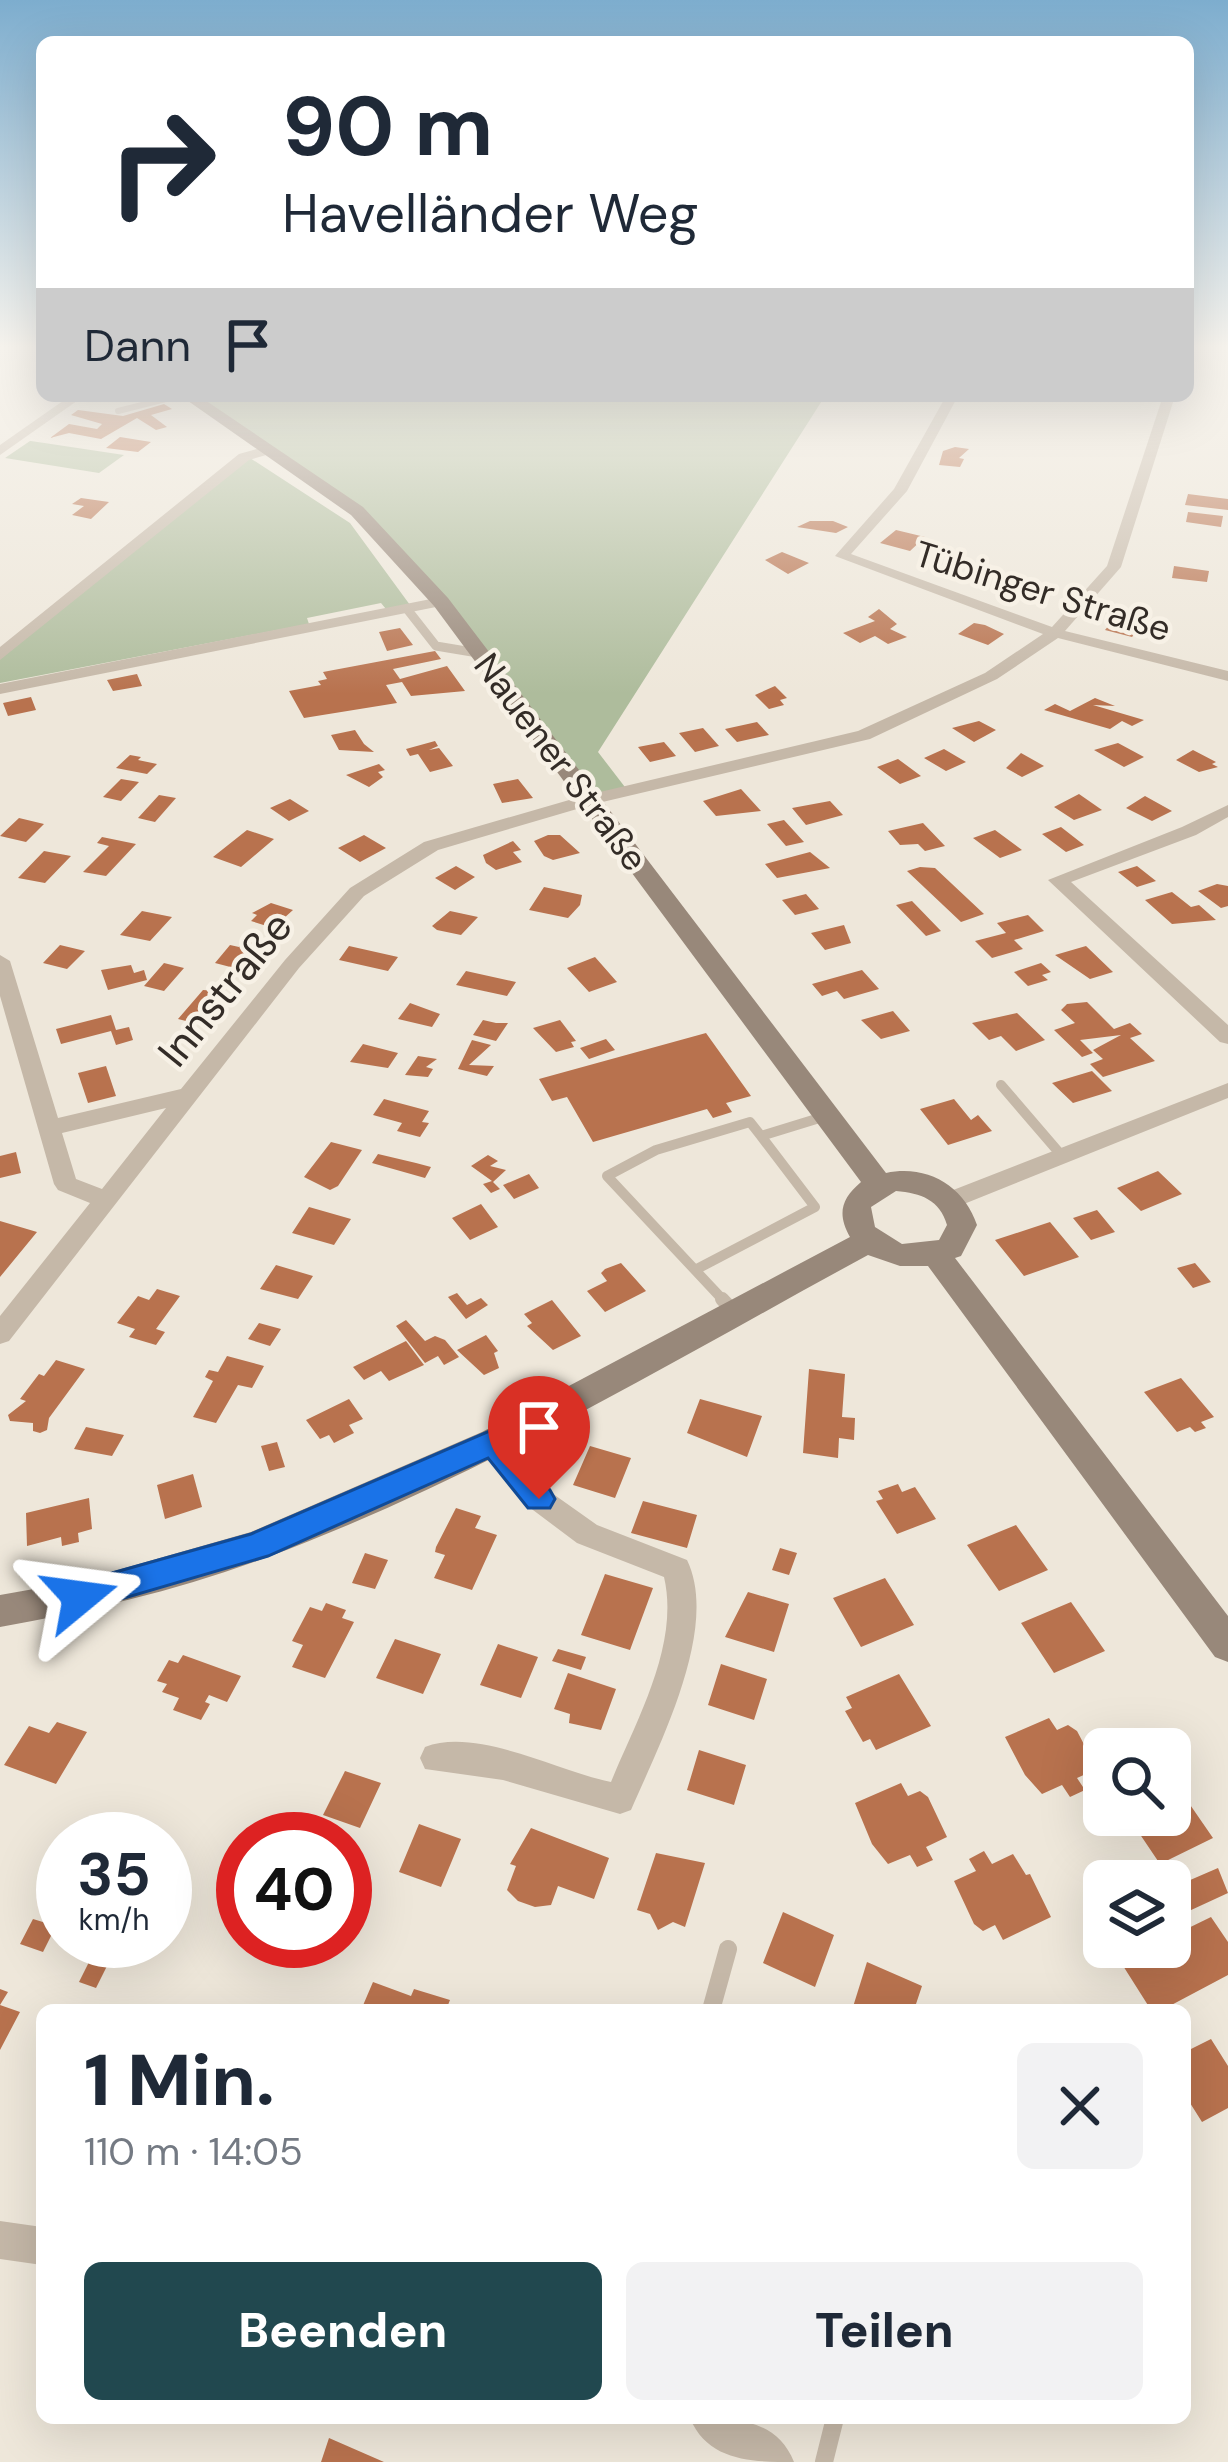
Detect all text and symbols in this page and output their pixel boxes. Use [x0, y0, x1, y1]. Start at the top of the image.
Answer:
text: 90 m [282, 72, 493, 181]
icon: right [84, 84, 240, 240]
text: Havelländer Weg [282, 178, 698, 249]
icon: arrive [215, 312, 281, 378]
text: Dann [84, 316, 191, 375]
street label: Tübinger Straße [909, 530, 1177, 652]
street label: Nauener Straße [464, 644, 658, 880]
street label: Innstraße [146, 900, 304, 1078]
pin [488, 1376, 590, 1499]
icon: arrive [506, 1394, 572, 1460]
position arrow [17, 1534, 143, 1660]
map controls [1083, 1728, 1191, 1968]
button: search [1083, 1728, 1191, 1836]
speed limit sign: 40 [216, 1812, 372, 1968]
text: 35 [77, 1835, 151, 1914]
button: layers [1083, 1860, 1191, 1968]
text: km/h [79, 1900, 149, 1939]
text: 1 Min. [84, 2034, 275, 2127]
button: close [1017, 2043, 1143, 2169]
text: 110 m · 14:05 [84, 2126, 303, 2177]
button: Beenden [84, 2262, 602, 2400]
button: Teilen [626, 2262, 1143, 2400]

